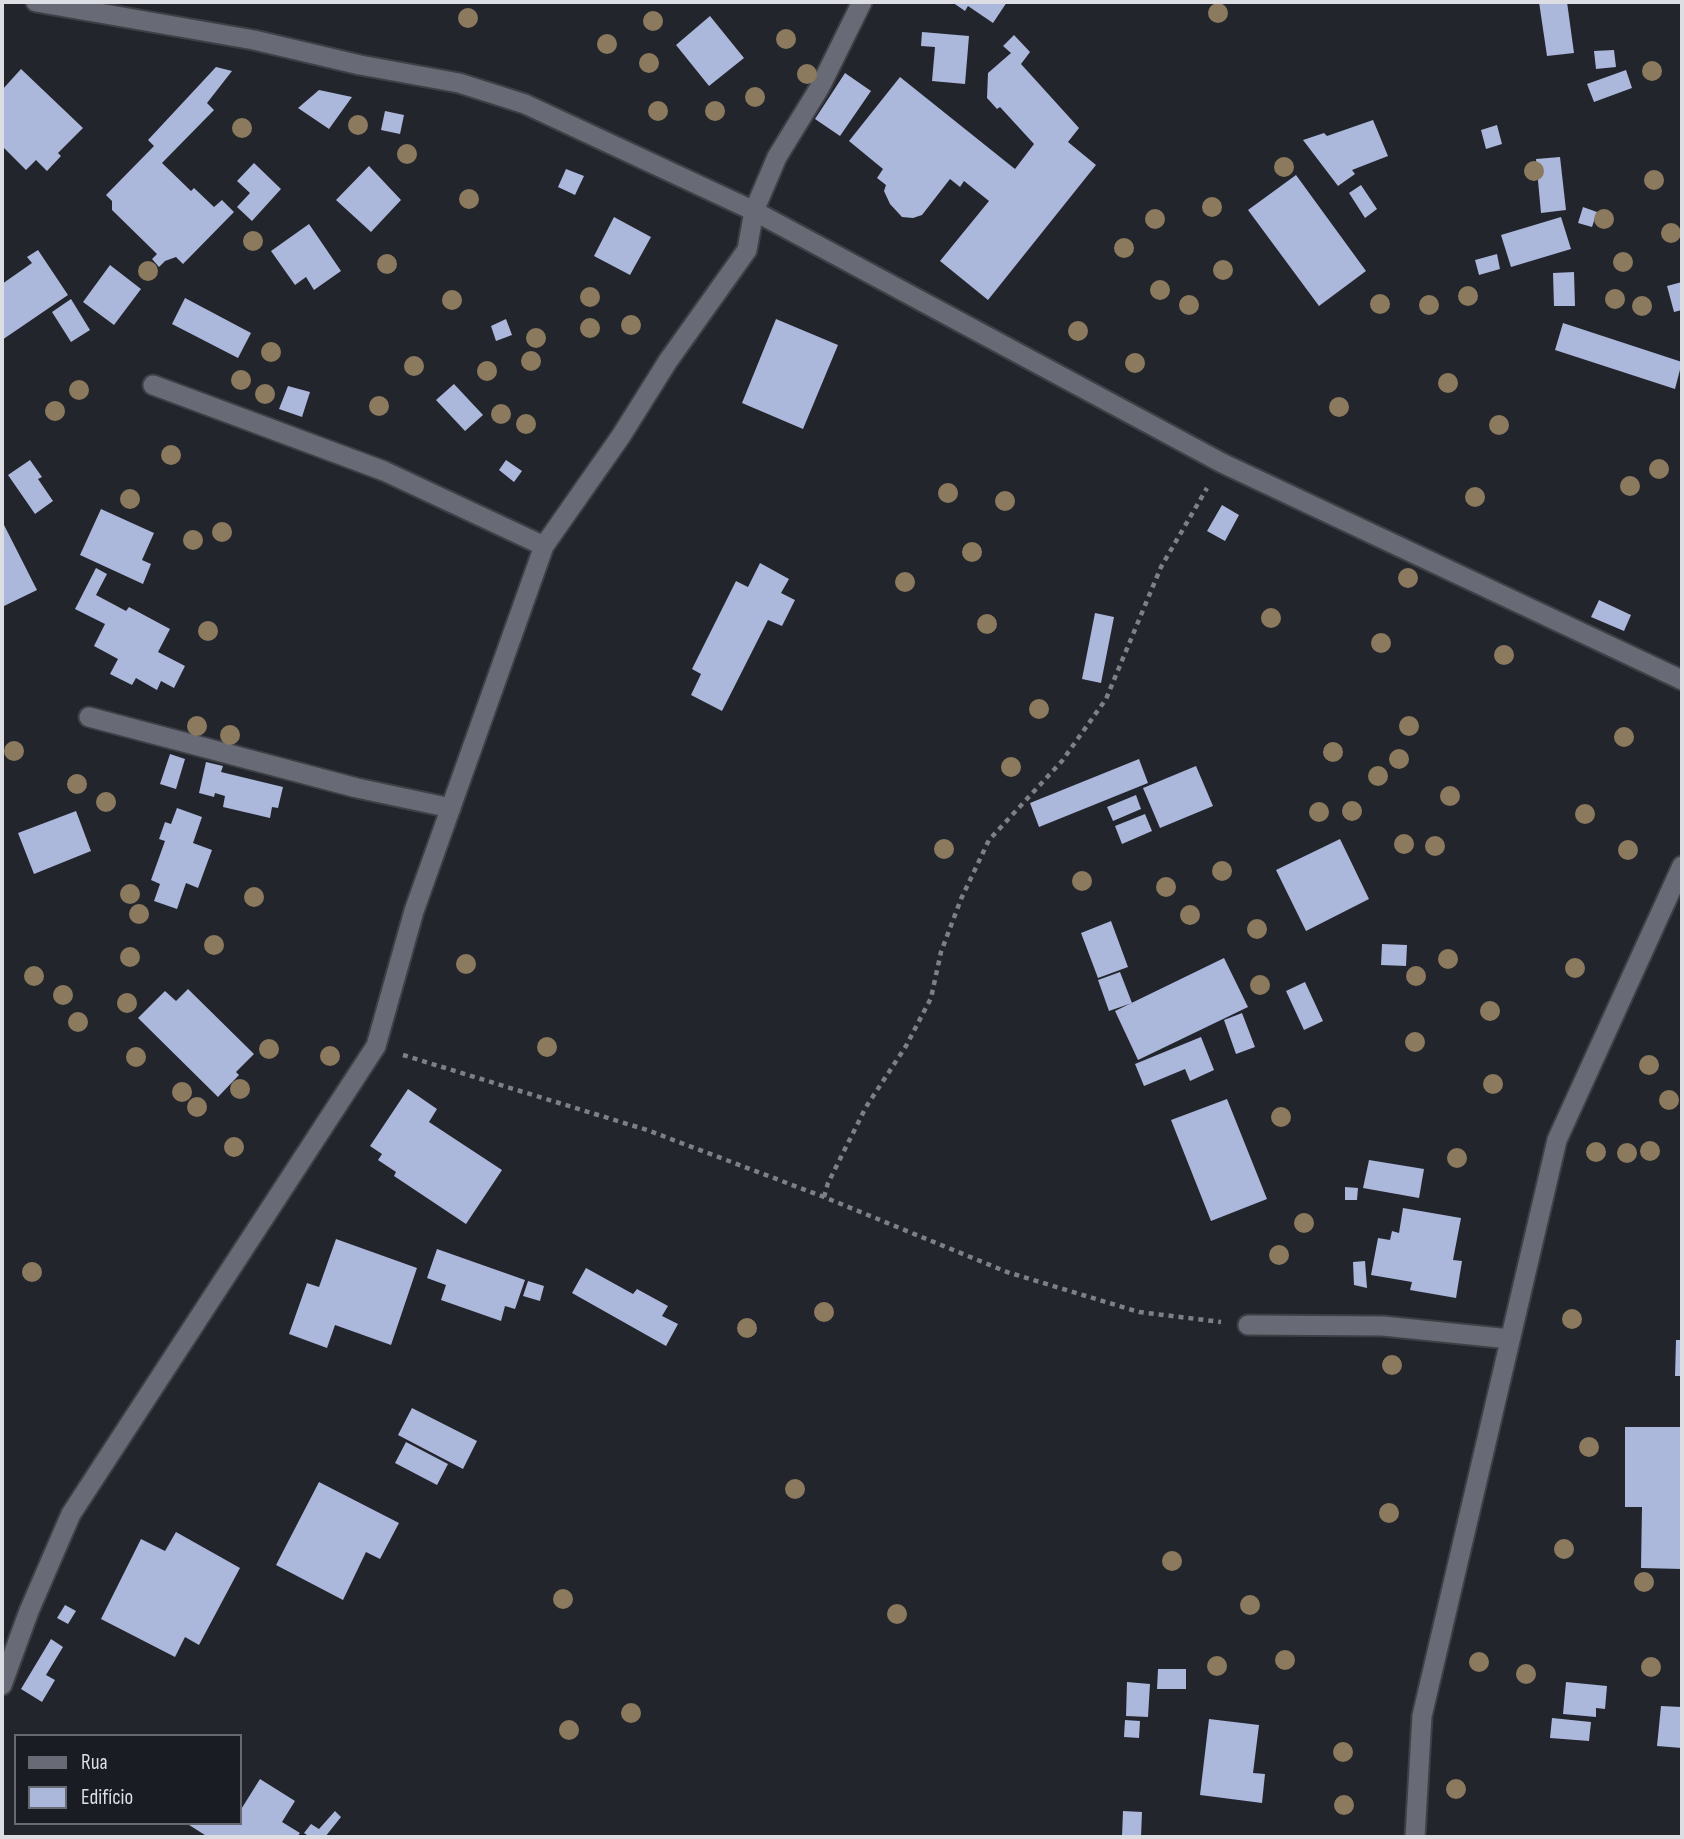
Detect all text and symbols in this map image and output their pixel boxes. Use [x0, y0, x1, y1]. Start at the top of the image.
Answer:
legend [14, 1734, 242, 1825]
text: Rua [81, 1750, 108, 1775]
text: Edifício [81, 1785, 133, 1810]

